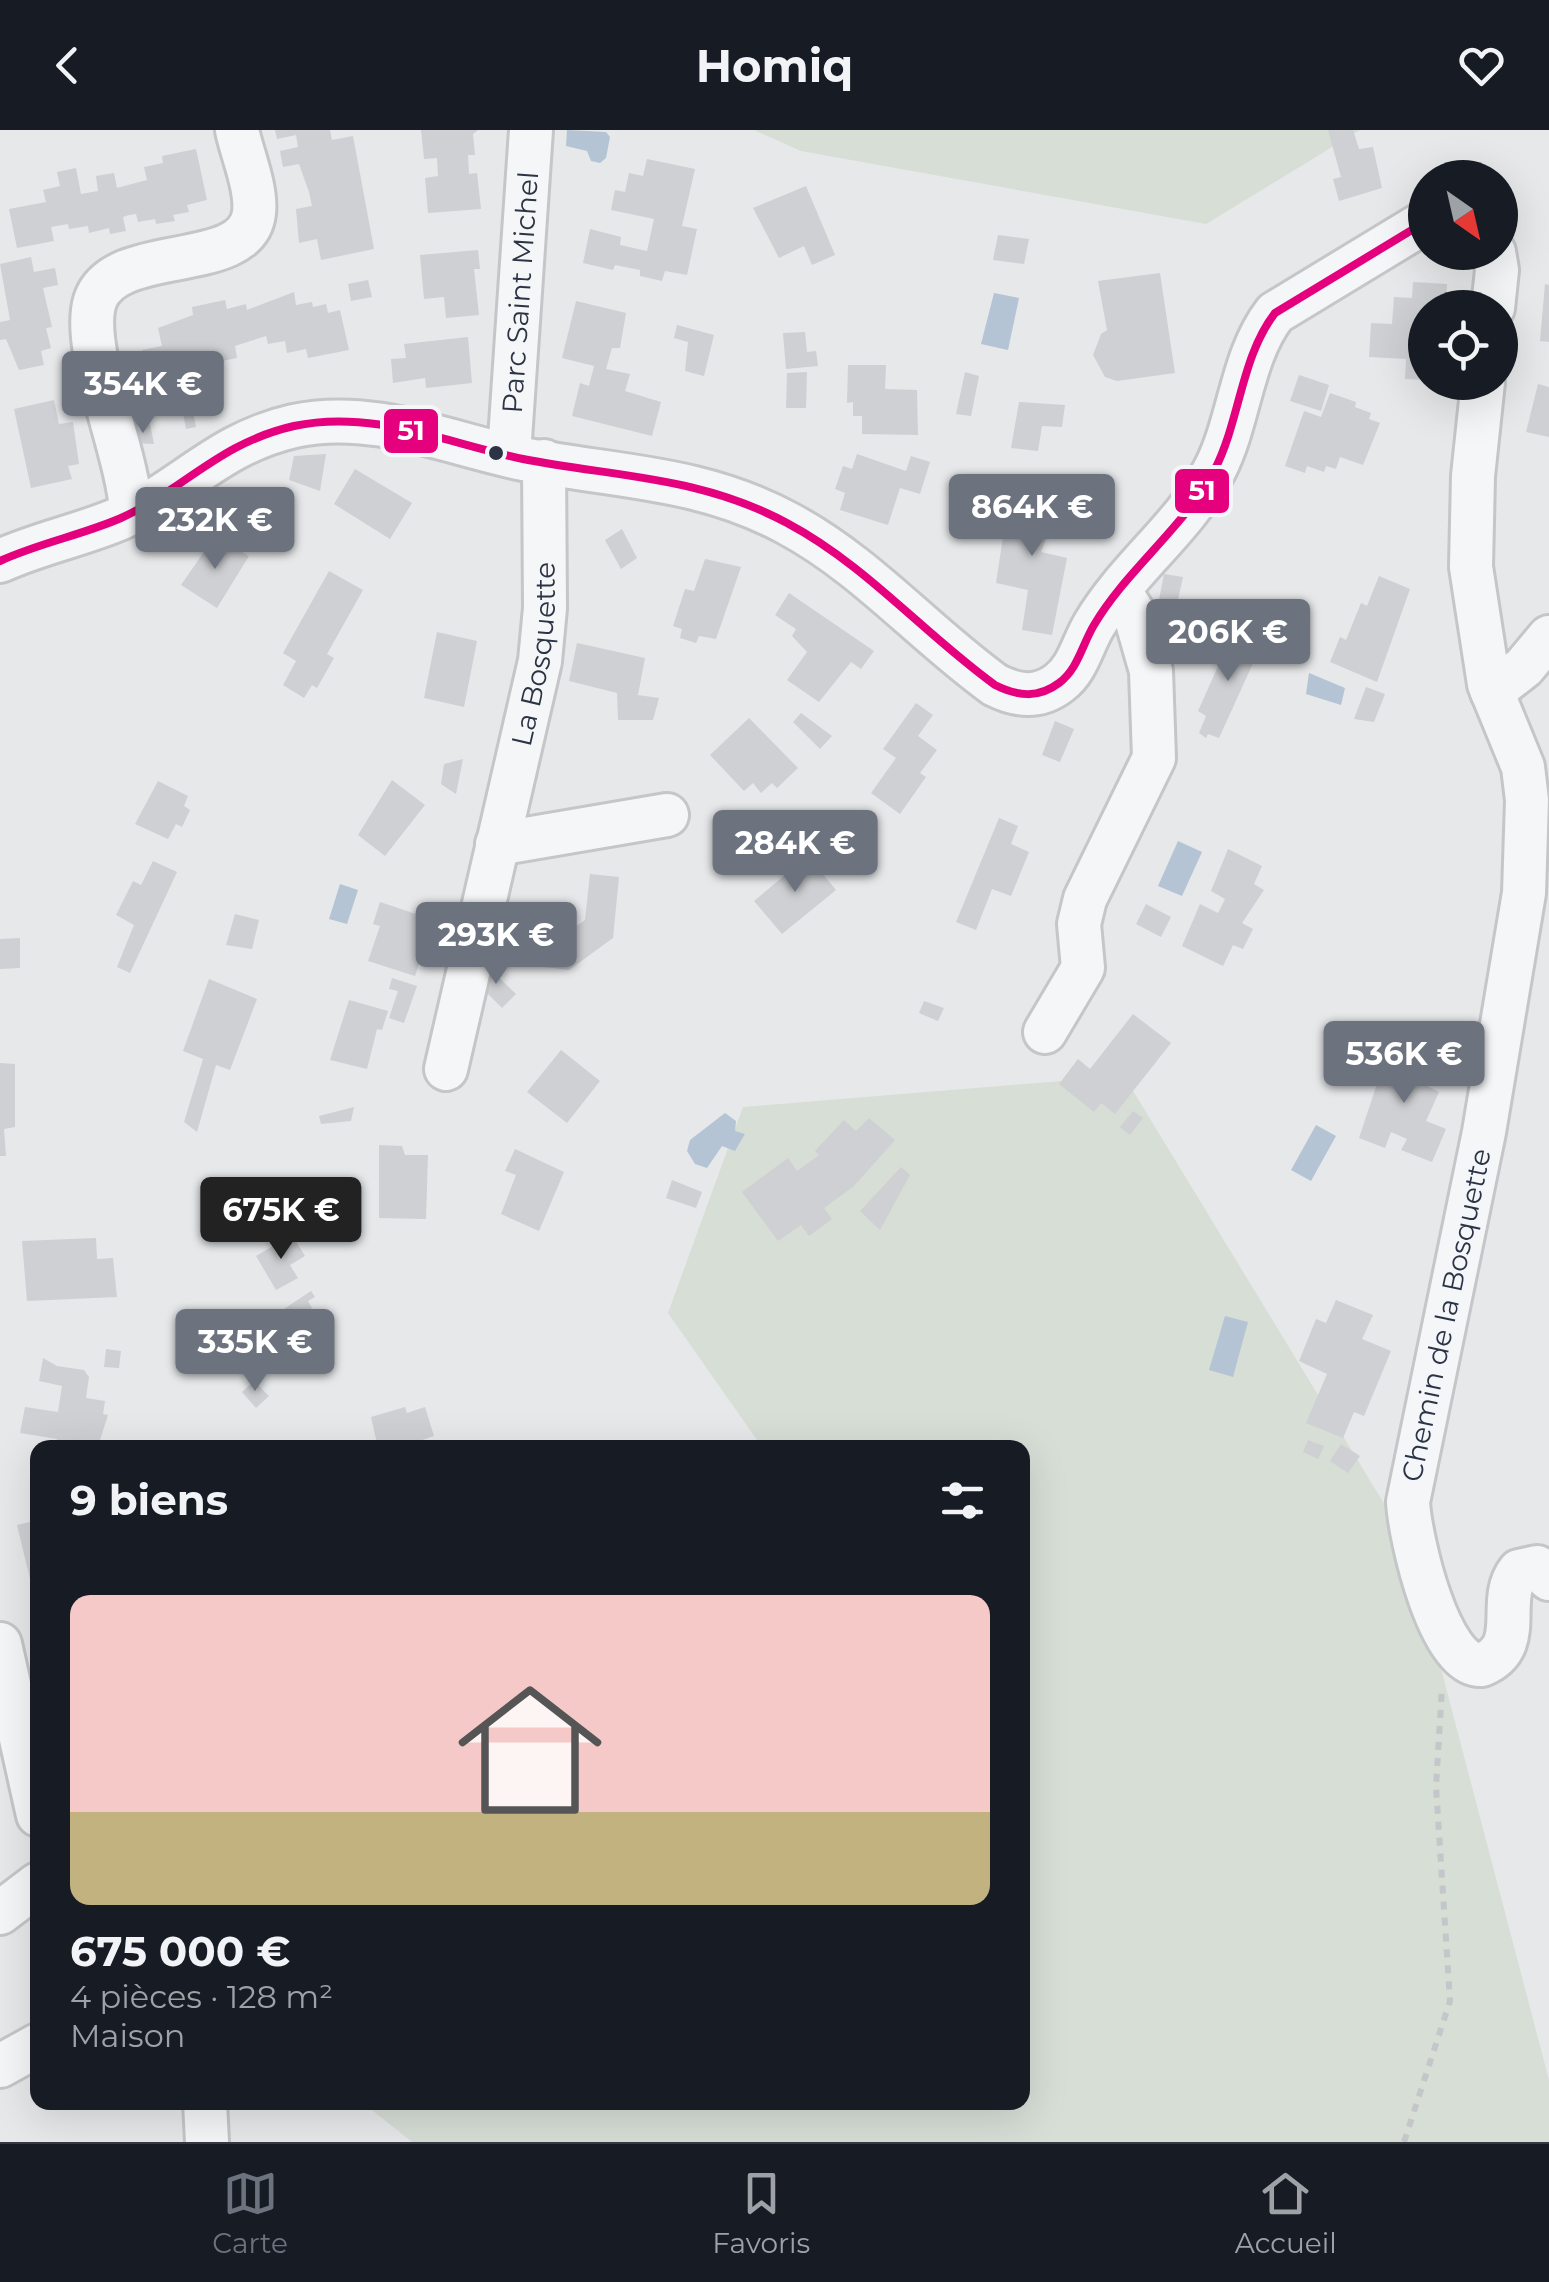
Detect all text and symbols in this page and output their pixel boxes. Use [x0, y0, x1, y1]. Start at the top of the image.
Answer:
icon: back [40, 38, 95, 93]
text: Homiq [696, 38, 853, 93]
icon: heart [1454, 38, 1509, 93]
north arrow [1408, 160, 1518, 270]
map controls [1408, 160, 1518, 400]
street label: Parc Saint Michel [495, 170, 545, 414]
button: locate [1408, 290, 1518, 400]
pin: 354K € [62, 351, 224, 436]
text: 354K € [84, 364, 202, 403]
line badge: 51 [382, 407, 440, 455]
text: 51 [397, 413, 425, 447]
unlabelled marker [486, 443, 506, 463]
line badge: 51 [1173, 467, 1231, 515]
text: 51 [1188, 473, 1216, 507]
pin: 864K € [951, 474, 1113, 559]
pin: 232K € [134, 487, 296, 572]
text: 864K € [971, 487, 1093, 526]
text: 232K € [157, 500, 273, 539]
street label: La Bosquette [504, 562, 563, 749]
pin: 206K € [1147, 599, 1309, 684]
text: 206K € [1168, 612, 1288, 651]
pin: 284K € [714, 810, 876, 895]
text: 284K € [735, 823, 855, 862]
pin: 293K € [415, 902, 577, 987]
text: 293K € [438, 915, 554, 954]
pin: 536K € [1323, 1021, 1485, 1106]
text: 536K € [1346, 1034, 1462, 1073]
street label: Chemin de la Bosquette [1394, 1145, 1498, 1485]
pin: 675K € [200, 1177, 362, 1262]
text: 675K € [222, 1190, 340, 1229]
pin: 335K € [174, 1309, 336, 1394]
text: 335K € [197, 1322, 313, 1361]
icon: filters [935, 1473, 990, 1528]
text: 9 biens [70, 1474, 228, 1526]
icon: home [440, 1660, 620, 1840]
text: 675 000 € [70, 1925, 290, 1977]
text: 4 pièces · 128 m² [70, 1977, 333, 2016]
text: Maison [70, 2016, 185, 2055]
tab: Carte [212, 2166, 288, 2260]
tab: Favoris [712, 2166, 810, 2260]
tab: Accueil [1235, 2166, 1337, 2260]

